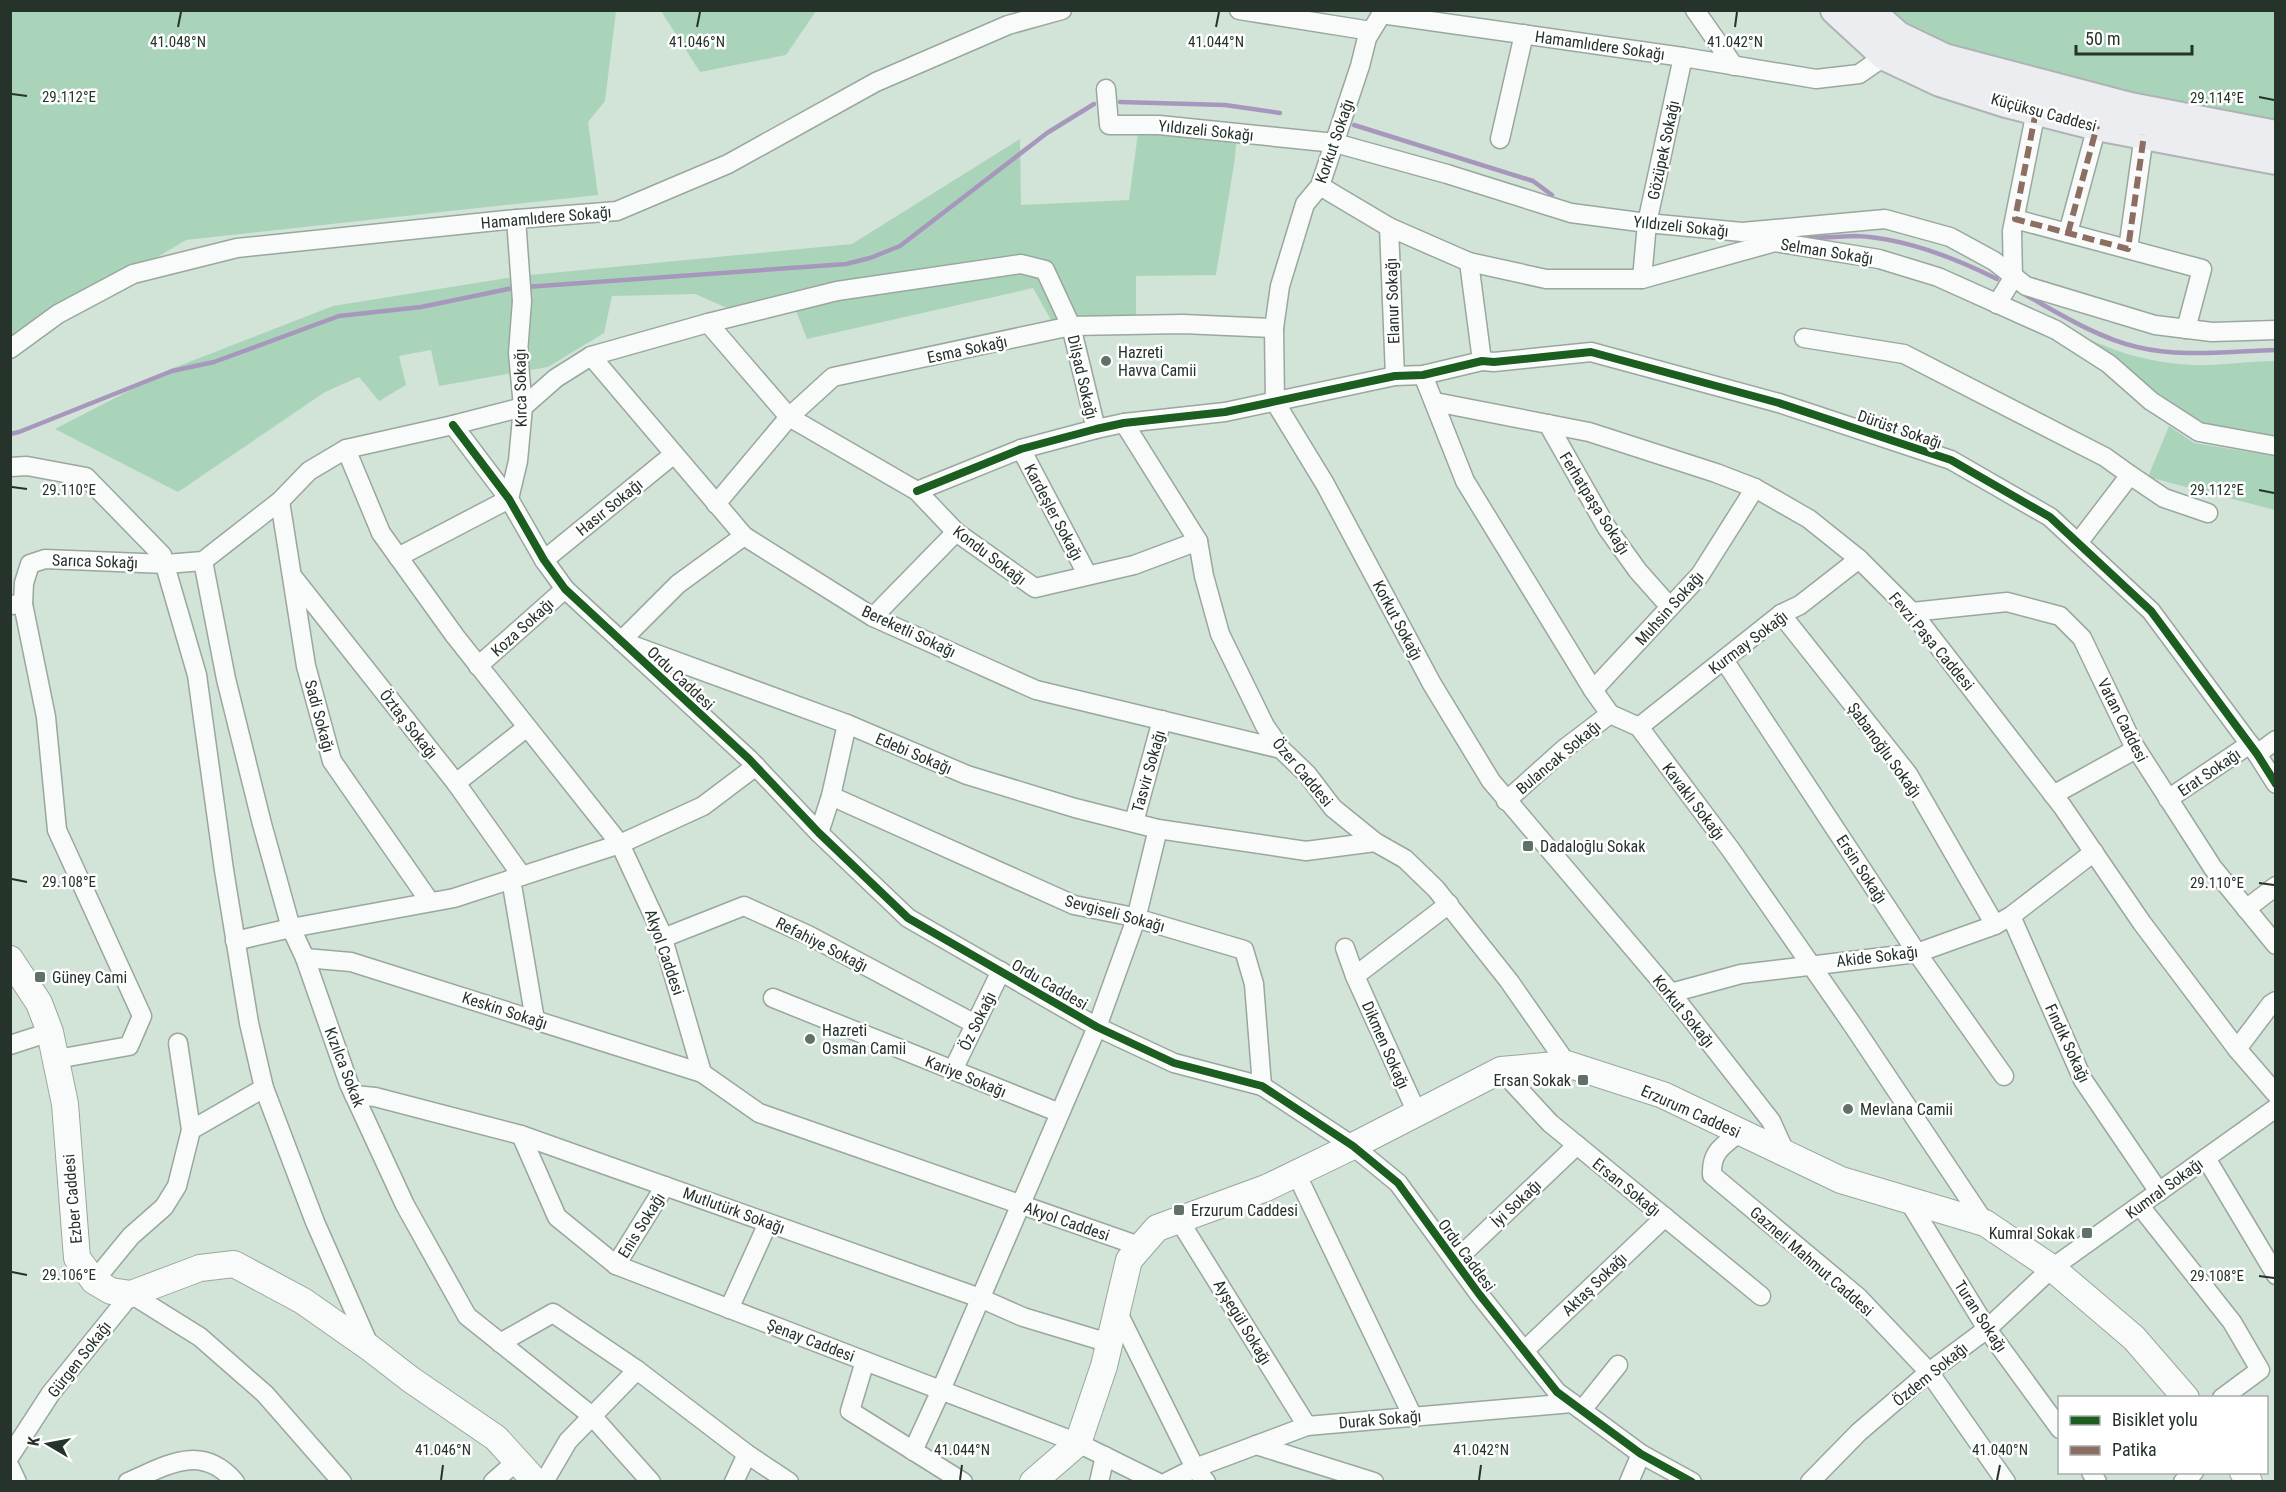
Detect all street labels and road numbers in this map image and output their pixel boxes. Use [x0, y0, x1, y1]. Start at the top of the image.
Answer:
street label: Hamamlıdere Sokağı [1534, 27, 1666, 64]
street label: Küçüksu Caddesi [1989, 89, 2099, 136]
street label: Korkut Sokağı [1311, 97, 1358, 186]
street label: Gözüpek Sokağı [1644, 99, 1683, 202]
street label: Yıldızeli Sokağı [1157, 116, 1255, 145]
street label: Hamamlıdere Sokağı [480, 202, 612, 233]
street label: Yıldızeli Sokağı [1632, 212, 1730, 241]
street label: Selman Sokağı [1779, 235, 1875, 268]
street label: Elanur Sokağı [1382, 258, 1403, 344]
street label: Esma Sokağı [925, 332, 1009, 367]
street label: Dilşad Sokağı [1064, 333, 1101, 421]
street label: Kırca Sokağı [510, 348, 531, 428]
street label: Dürüst Sokağı [1855, 406, 1945, 453]
street label: Ferhatpaşa Sokağı [1555, 449, 1634, 558]
street label: Kardeşler Sokağı [1020, 461, 1087, 564]
street label: Hasır Sokağı [572, 475, 646, 540]
street label: Kondu Sokağı [949, 522, 1030, 589]
street label: Sarıca Sokağı [52, 551, 138, 572]
street label: Muhsin Sokağı [1631, 567, 1707, 649]
street label: Korkut Sokağı [1369, 577, 1427, 663]
street label: Fevzi Paşa Caddesi [1885, 588, 1978, 694]
street label: Koza Sokağı [487, 594, 558, 660]
street label: Bereketli Sokağı [859, 601, 959, 662]
street label: Kurmay Sokağı [1705, 607, 1792, 678]
street label: Ordu Caddesi [643, 643, 718, 714]
street label: Vatan Caddesi [2093, 675, 2152, 765]
street label: Sadi Sokağı [301, 678, 338, 754]
street label: Öztaş Sokağı [376, 686, 442, 763]
street label: Şabanoğlu Sokağı [1844, 699, 1926, 802]
street label: Bulancak Sokağı [1512, 717, 1604, 798]
street label: Tasvir Sokağı [1128, 728, 1169, 814]
street label: Edebi Sokağı [873, 729, 955, 778]
street label: Özer Caddesi [1268, 734, 1337, 810]
street label: Erat Sokağı [2174, 745, 2244, 800]
street label: Kavaklı Sokağı [1658, 759, 1729, 844]
street label: Ersin Sokağı [1832, 831, 1891, 907]
street label: Sevgiseli Sokağı [1063, 891, 1167, 936]
street label: Akyol Caddesi [641, 907, 688, 998]
street label: Refahiye Sokağı [773, 913, 871, 976]
street label: Akide Sokağı [1835, 942, 1919, 971]
street label: Ordu Caddesi [1008, 955, 1091, 1014]
street label: Korkut Sokağı [1649, 971, 1719, 1051]
street label: Keskin Sokağı [460, 988, 550, 1033]
street label: Öz Sokağı [955, 989, 1000, 1054]
street label: Dikmen Sokağı [1358, 998, 1413, 1092]
street label: Fındık Sokağı [2041, 1001, 2094, 1086]
street label: Kızılca Sokak [321, 1025, 369, 1111]
street label: Kariye Sokağı [923, 1052, 1009, 1101]
street label: Erzurum Caddesi [1638, 1081, 1744, 1142]
street label: Ezber Caddesi [59, 1153, 86, 1245]
street label: Ersan Sokağı [1589, 1154, 1665, 1221]
street label: Kumral Sokağı [2122, 1154, 2207, 1223]
street label: İyi Sokağı [1488, 1176, 1545, 1231]
street label: Mutlutürk Sokağı [680, 1183, 787, 1238]
street label: Enis Sokağı [614, 1189, 669, 1261]
street label: Akyol Caddesi [1021, 1198, 1112, 1245]
street label: Gazneli Mahmut Caddesi [1746, 1203, 1877, 1320]
street label: Ordu Caddesi [1434, 1215, 1499, 1295]
street label: Aktaş Sokağı [1558, 1249, 1631, 1320]
street label: Ayşegül Sokağı [1210, 1276, 1275, 1368]
street label: Turan Sokağı [1950, 1277, 2011, 1356]
street label: Şenay Caddesi [764, 1315, 857, 1366]
street label: Gürgen Sokağı [44, 1317, 115, 1401]
street label: Özdem Sokağı [1889, 1339, 1971, 1410]
street label: Durak Sokağı [1338, 1406, 1422, 1433]

